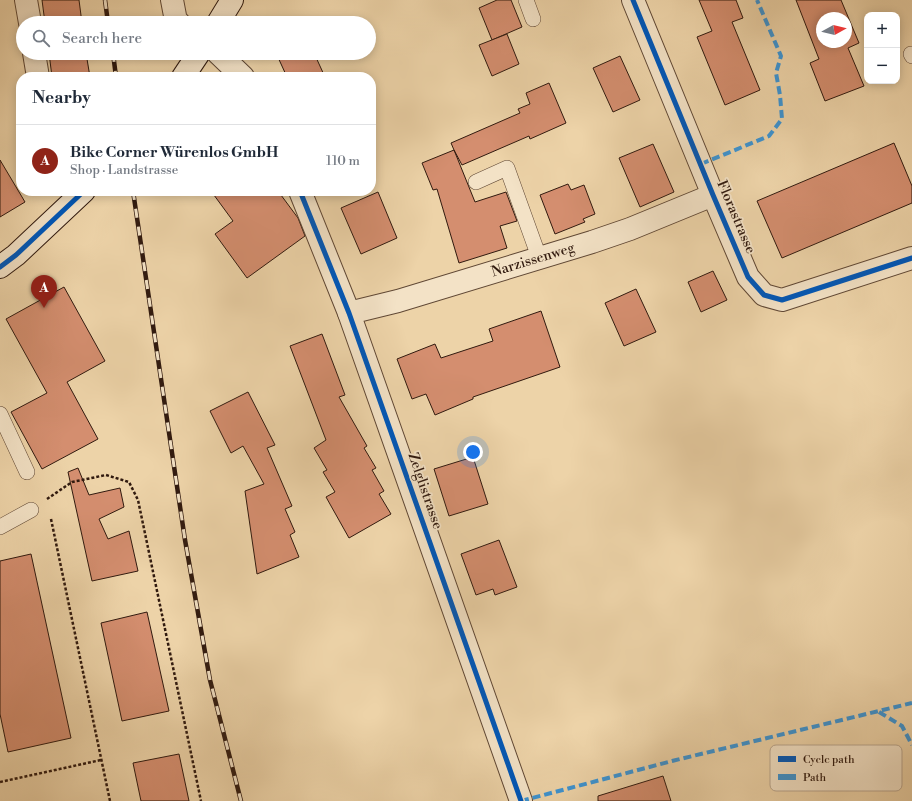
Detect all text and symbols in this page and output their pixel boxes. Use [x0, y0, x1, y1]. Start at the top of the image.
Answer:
north arrow [816, 12, 852, 48]
map controls [864, 12, 900, 84]
button: + [864, 12, 900, 48]
search box [16, 16, 376, 60]
icon: search [30, 27, 52, 49]
text: Search here [62, 29, 142, 48]
button: − [864, 48, 900, 84]
text: Nearby [32, 87, 91, 109]
text: Bike Corner Würenlos GmbH [70, 143, 278, 162]
text: A [40, 153, 50, 169]
text: 110 m [326, 153, 360, 169]
text: Shop · Landstrasse [70, 162, 178, 178]
street label: Florastrasse [712, 178, 760, 256]
street label: Narzissenweg [489, 239, 578, 281]
pin: A [31, 275, 57, 308]
your location [463, 442, 483, 462]
street label: Zelglistrasse [403, 450, 447, 532]
legend [770, 745, 902, 791]
text: Cycle path [803, 753, 855, 767]
text: Path [803, 771, 827, 785]

